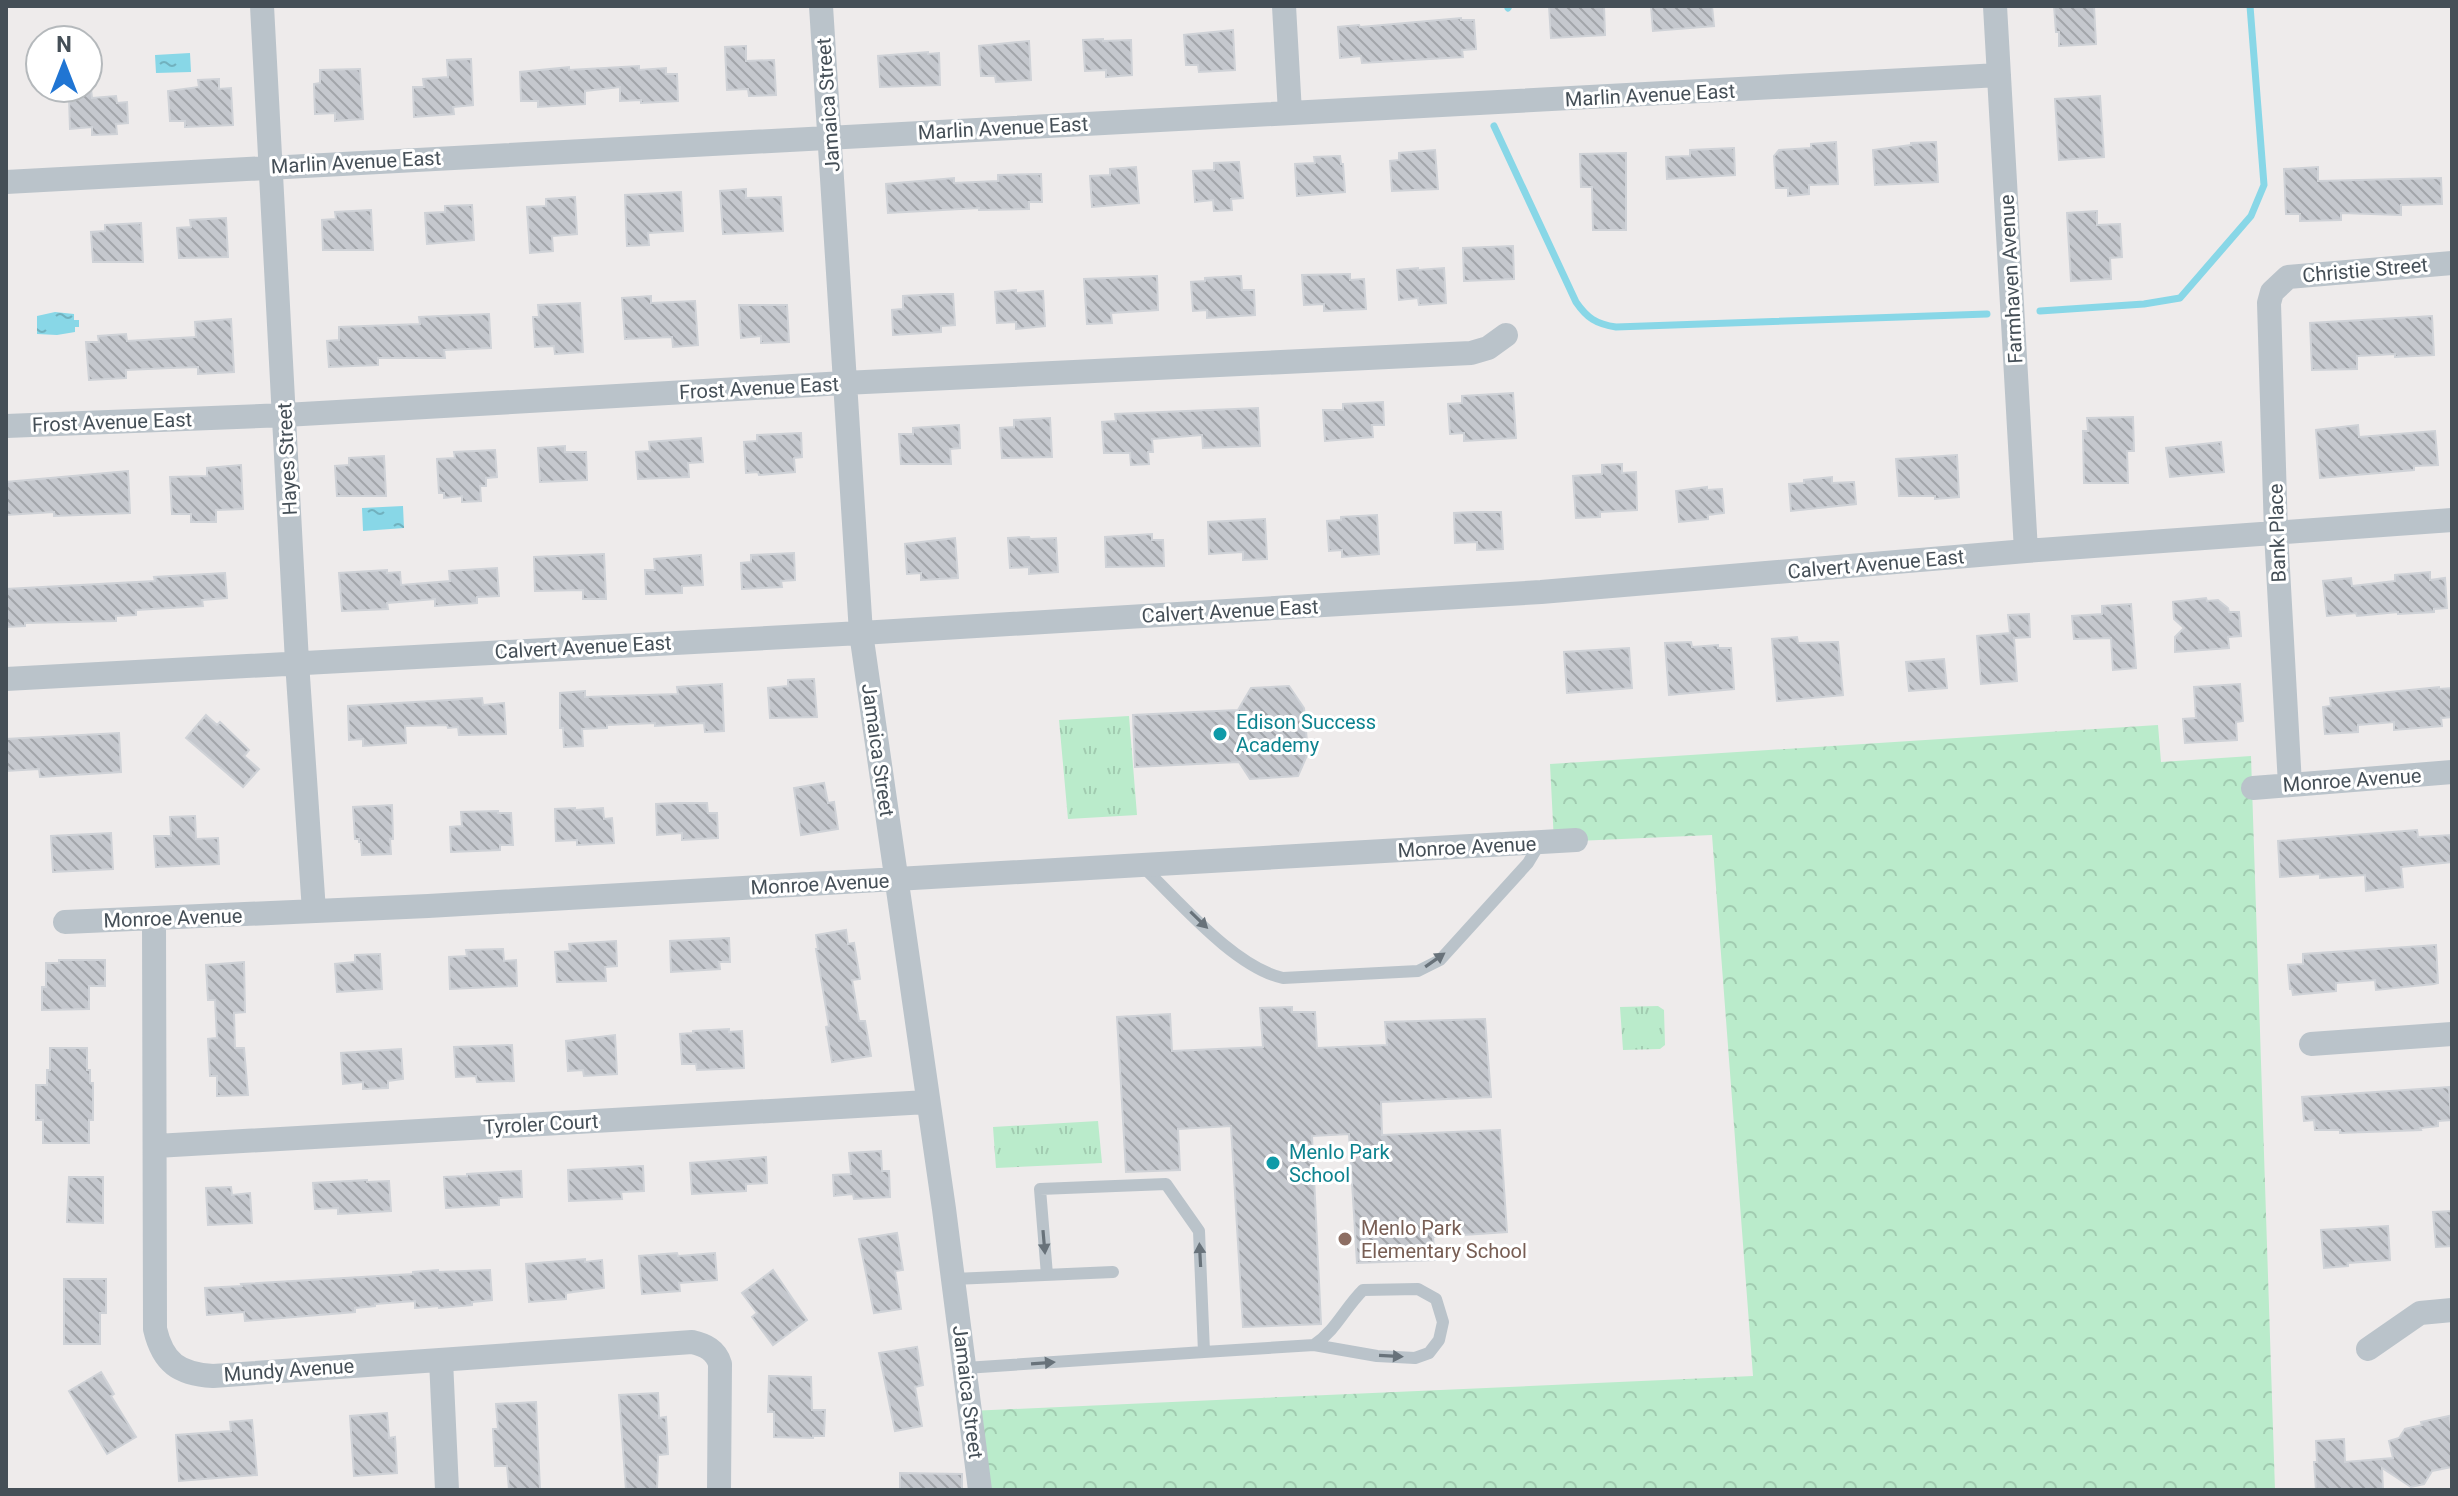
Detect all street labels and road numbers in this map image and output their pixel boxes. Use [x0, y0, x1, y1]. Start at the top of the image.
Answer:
street label: Jamaica Street [811, 37, 845, 173]
street label: Marlin Avenue East [1564, 79, 1736, 111]
street label: Marlin Avenue East [917, 112, 1089, 144]
street label: Marlin Avenue East [270, 146, 442, 178]
street label: Farmhaven Avenue [1995, 194, 2027, 364]
street label: Christie Street [2301, 253, 2429, 287]
street label: Frost Avenue East [678, 372, 840, 404]
street label: Hayes Street [272, 402, 302, 516]
street label: Frost Avenue East [32, 407, 192, 437]
street label: Bank Place [2263, 483, 2291, 583]
street label: Calvert Avenue East [1787, 544, 1965, 584]
street label: Calvert Avenue East [1141, 594, 1319, 628]
street label: Calvert Avenue East [494, 630, 672, 664]
street label: Jamaica Street [857, 682, 899, 818]
street label: Monroe Avenue [2282, 763, 2422, 797]
street label: Monroe Avenue [1397, 831, 1537, 863]
street label: Monroe Avenue [750, 868, 890, 900]
street label: Monroe Avenue [103, 904, 243, 932]
street label: Tyroler Court [483, 1109, 599, 1139]
street label: Jamaica Street [948, 1324, 988, 1460]
street label: Mundy Avenue [223, 1353, 355, 1387]

